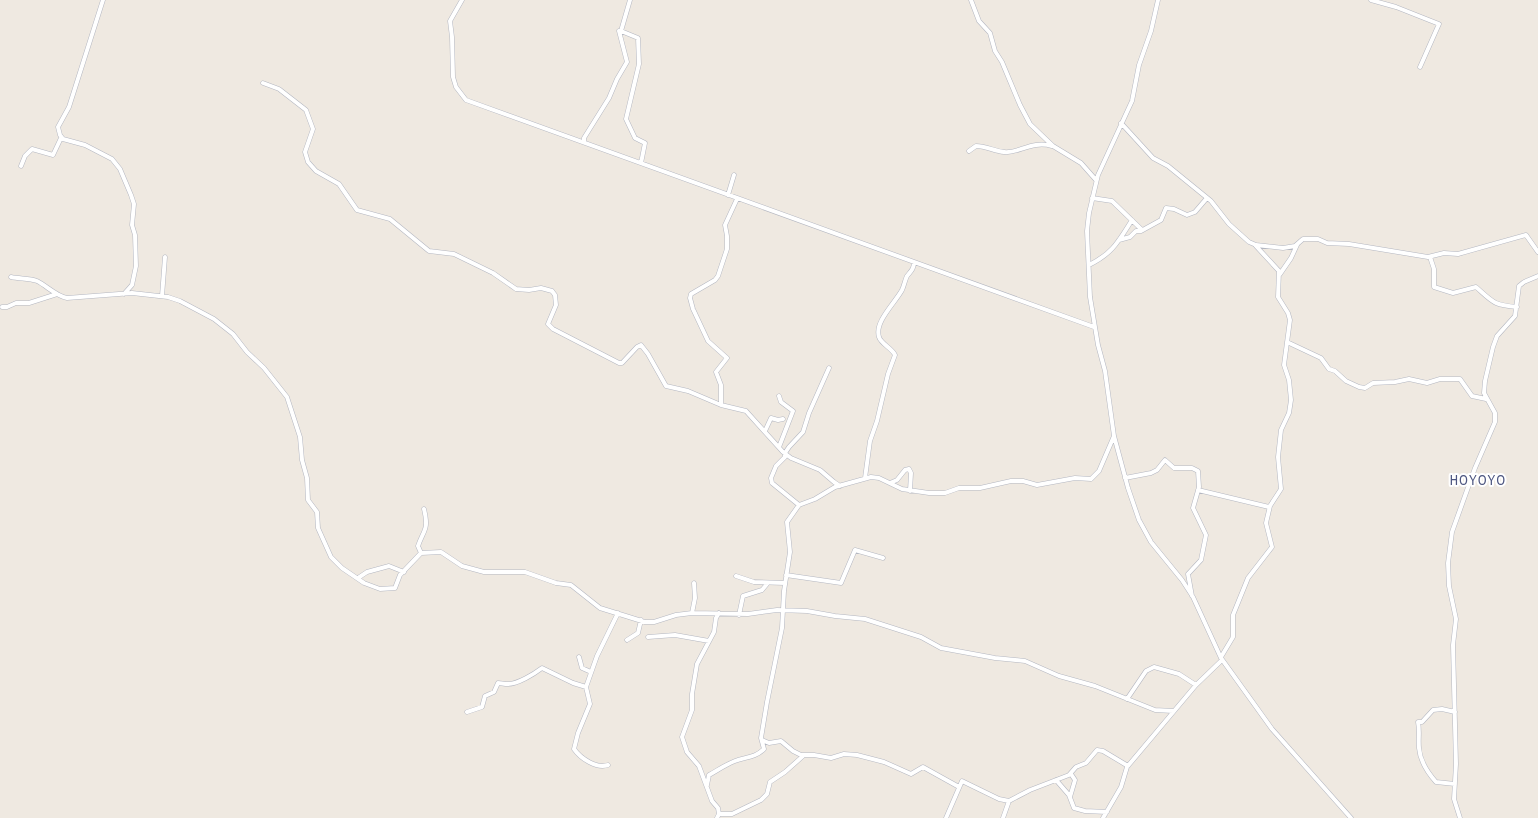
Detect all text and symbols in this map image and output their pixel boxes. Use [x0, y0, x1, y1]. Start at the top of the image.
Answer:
district label: HOYOYO [1450, 471, 1506, 489]

